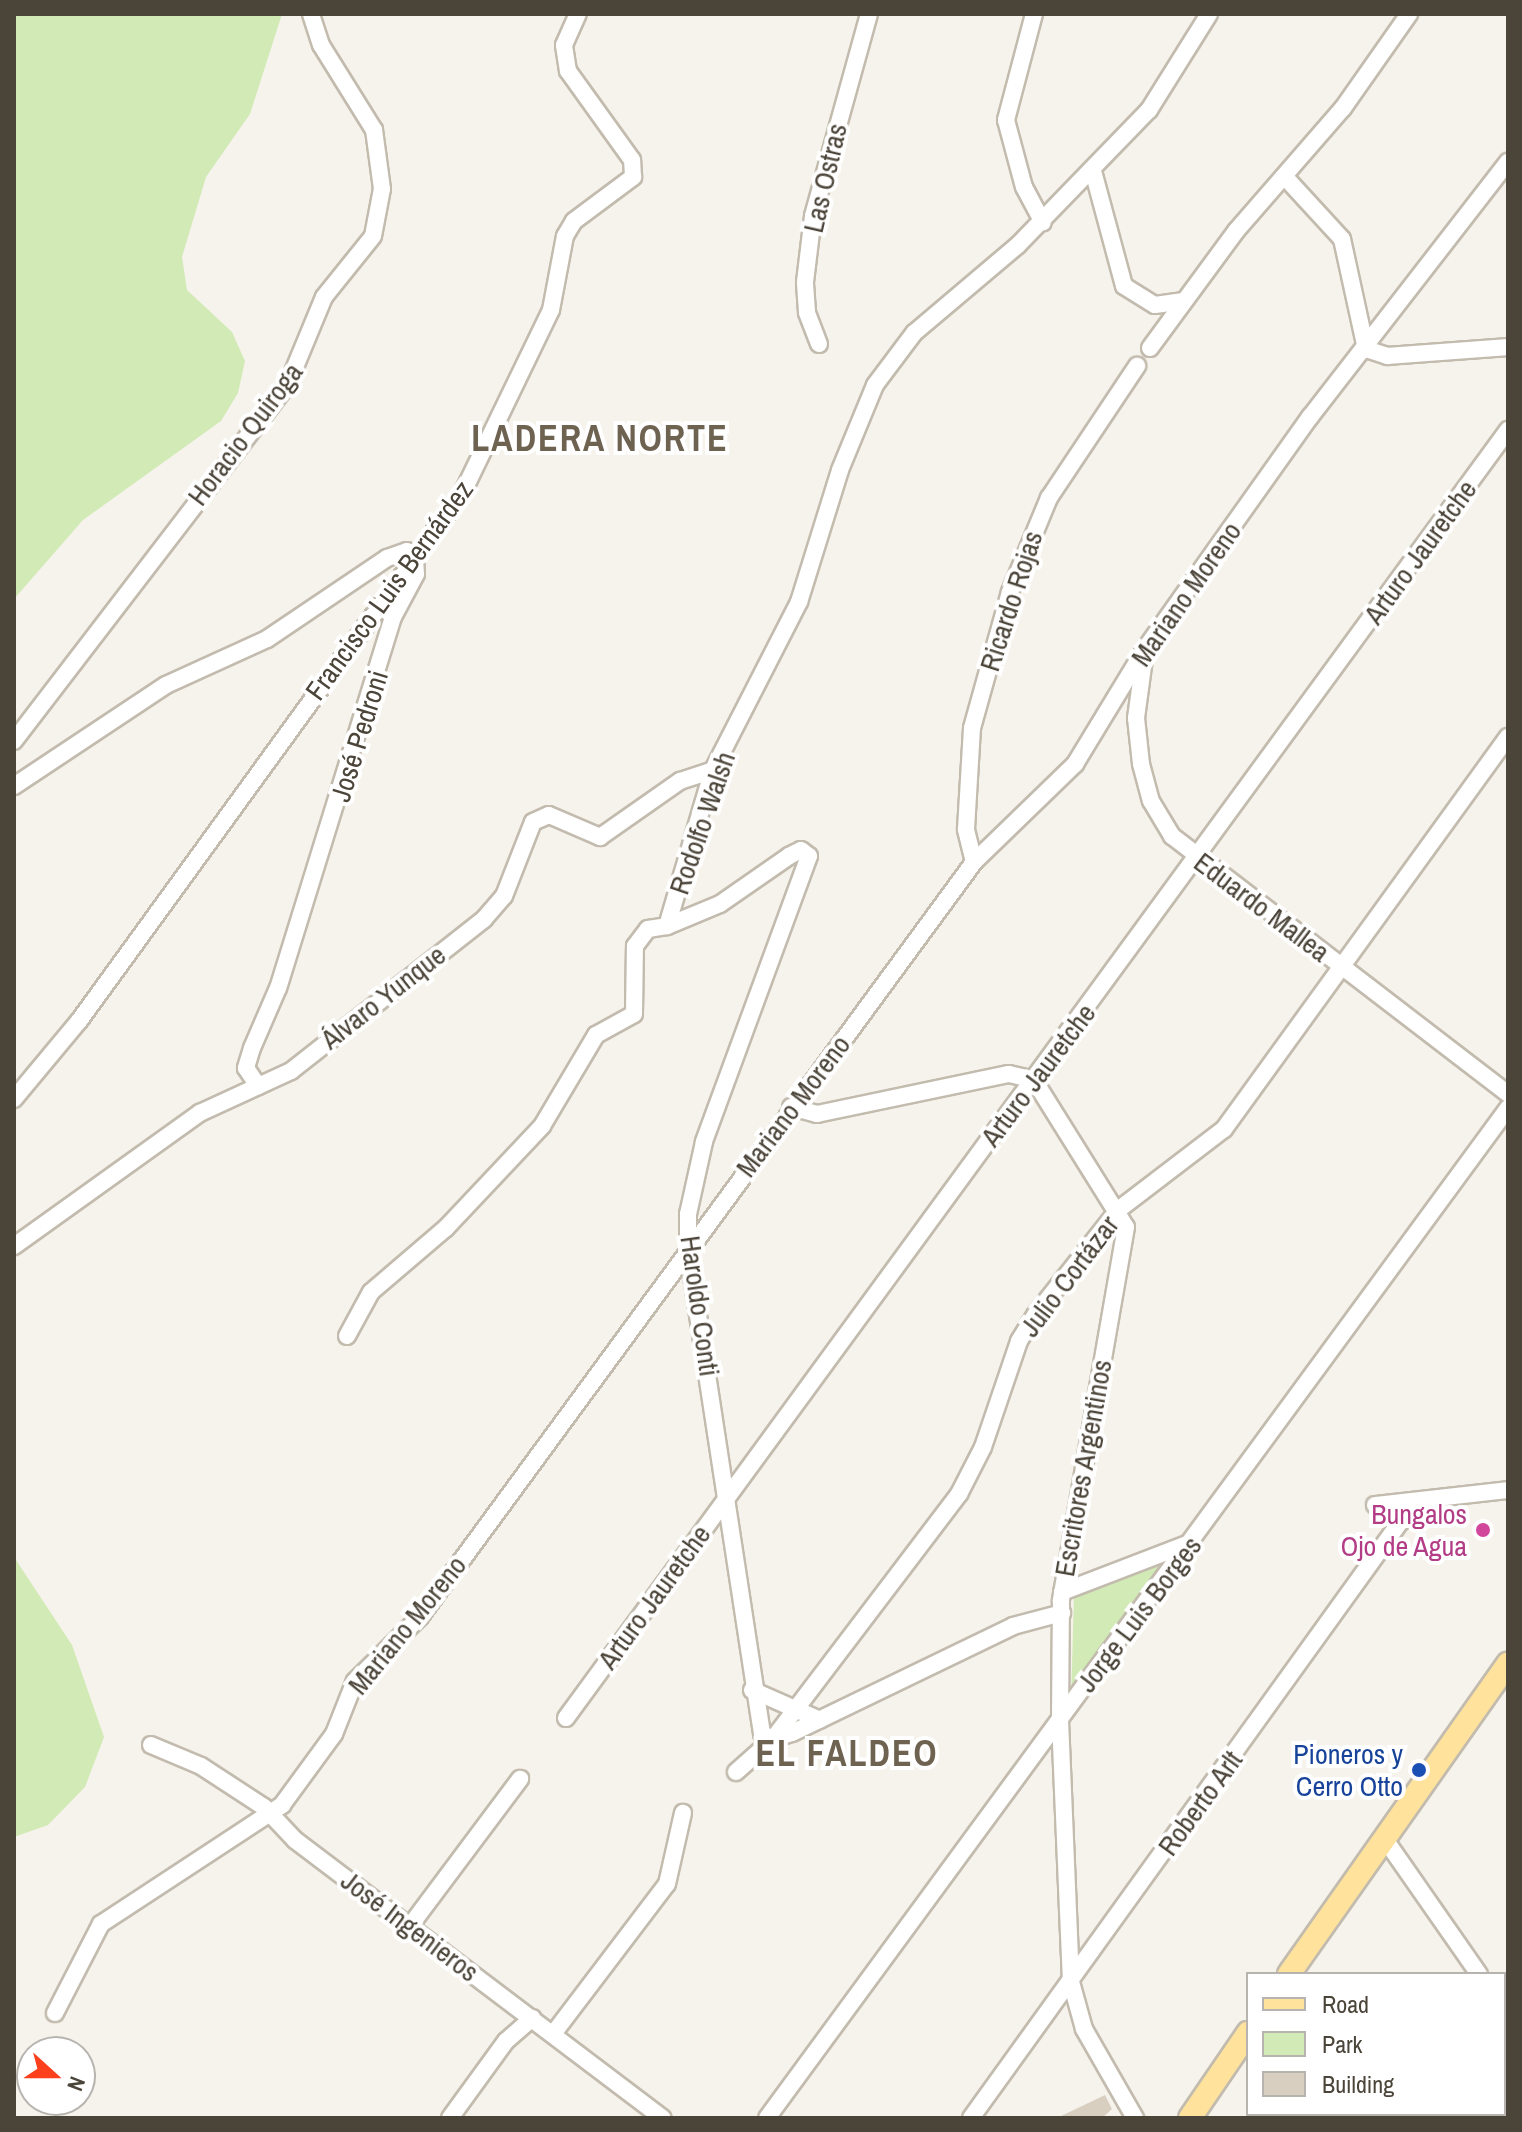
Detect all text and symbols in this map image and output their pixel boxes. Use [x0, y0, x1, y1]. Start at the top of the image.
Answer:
street label: Las Ostras [796, 120, 854, 236]
street label: Horacio Quiroga [181, 356, 309, 512]
district label: LADERA NORTE [471, 417, 729, 461]
street label: Arturo Jauretche [1357, 473, 1483, 631]
street label: Francisco Luis Bernárdez [298, 474, 480, 706]
street label: Mariano Moreno [1124, 515, 1248, 673]
street label: Ricardo Rojas [973, 527, 1049, 675]
street label: José Pedroni [323, 666, 395, 806]
street label: Rodolfo Walsh [662, 747, 742, 899]
street label: Eduardo Mallea [1188, 845, 1336, 969]
street label: Álvaro Yunque [314, 938, 452, 1056]
street label: Arturo Jauretche [974, 997, 1102, 1153]
street label: Mariano Moreno [729, 1029, 857, 1183]
street label: Julio Cortázar [1013, 1209, 1125, 1343]
street label: Haroldo Conti [674, 1234, 726, 1378]
street label: Escritores Argentinos [1047, 1356, 1119, 1580]
place label: Bungalos Ojo de Agua [1339, 1497, 1467, 1563]
street label: Arturo Jauretche [591, 1518, 717, 1676]
marker: Bungalos Ojo de Agua [1474, 1521, 1492, 1539]
street label: Jorge Luis Borges [1070, 1529, 1208, 1699]
street label: Mariano Moreno [341, 1549, 473, 1701]
district label: EL FALDEO [755, 1732, 939, 1776]
place label: Pioneros y Cerro Otto [1293, 1737, 1403, 1803]
street label: Roberto Arlt [1150, 1744, 1250, 1862]
marker: Pioneros y Cerro Otto [1410, 1761, 1428, 1779]
street label: José Ingenieros [335, 1863, 485, 1989]
legend [1246, 1972, 1506, 2116]
text: Road [1322, 1988, 1369, 2020]
text: Park [1322, 2028, 1362, 2060]
north arrow [16, 2036, 96, 2116]
text: Building [1322, 2068, 1394, 2100]
text: N [60, 2072, 93, 2095]

